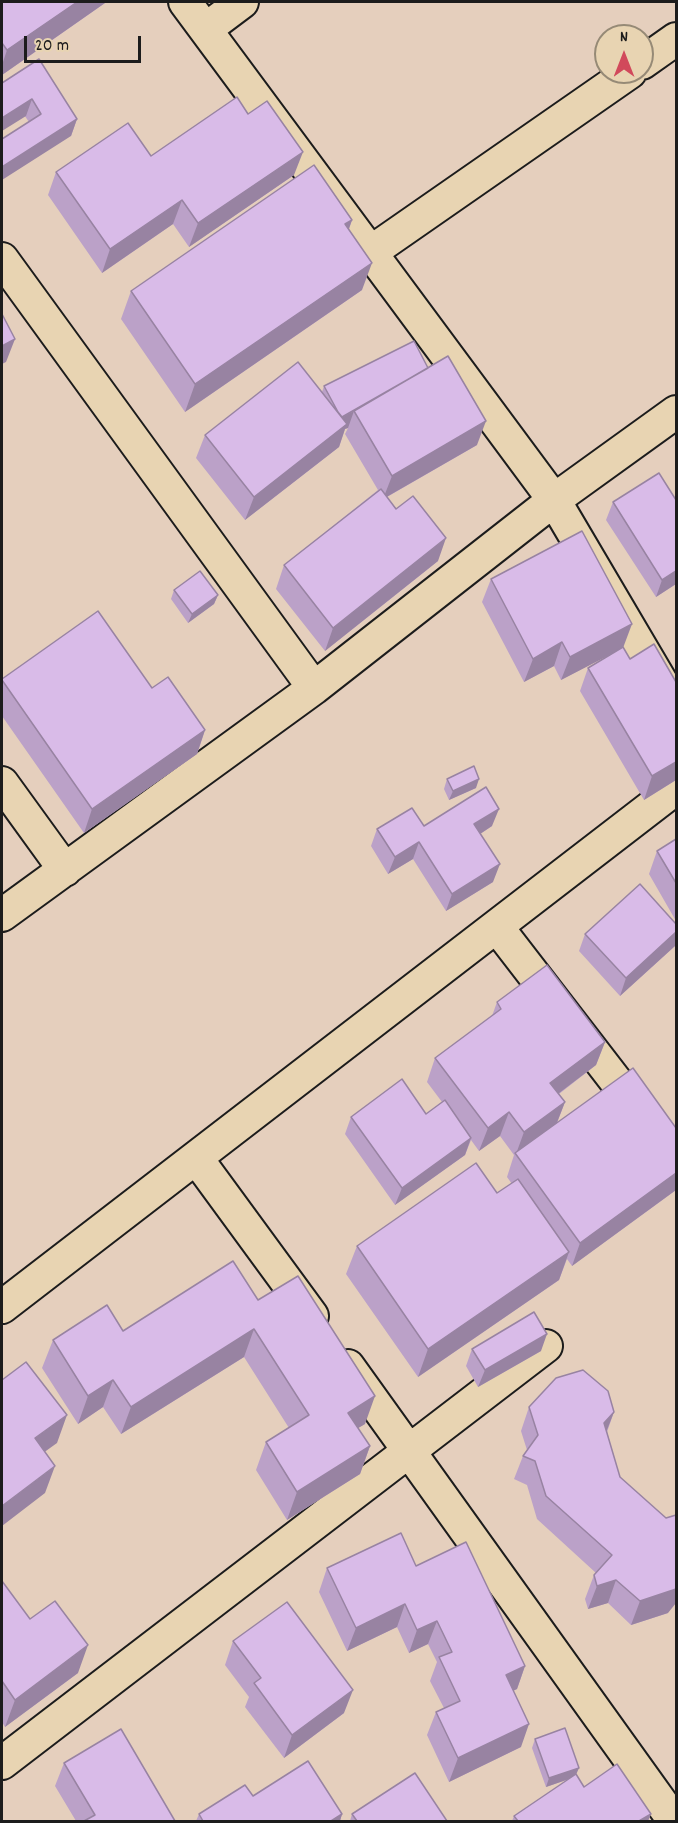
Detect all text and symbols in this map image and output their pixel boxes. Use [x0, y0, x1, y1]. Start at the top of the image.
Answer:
scale bar [27, 24, 144, 62]
north arrow [594, 24, 654, 84]
text: N [620, 26, 628, 49]
text: 20 m [35, 34, 69, 59]

